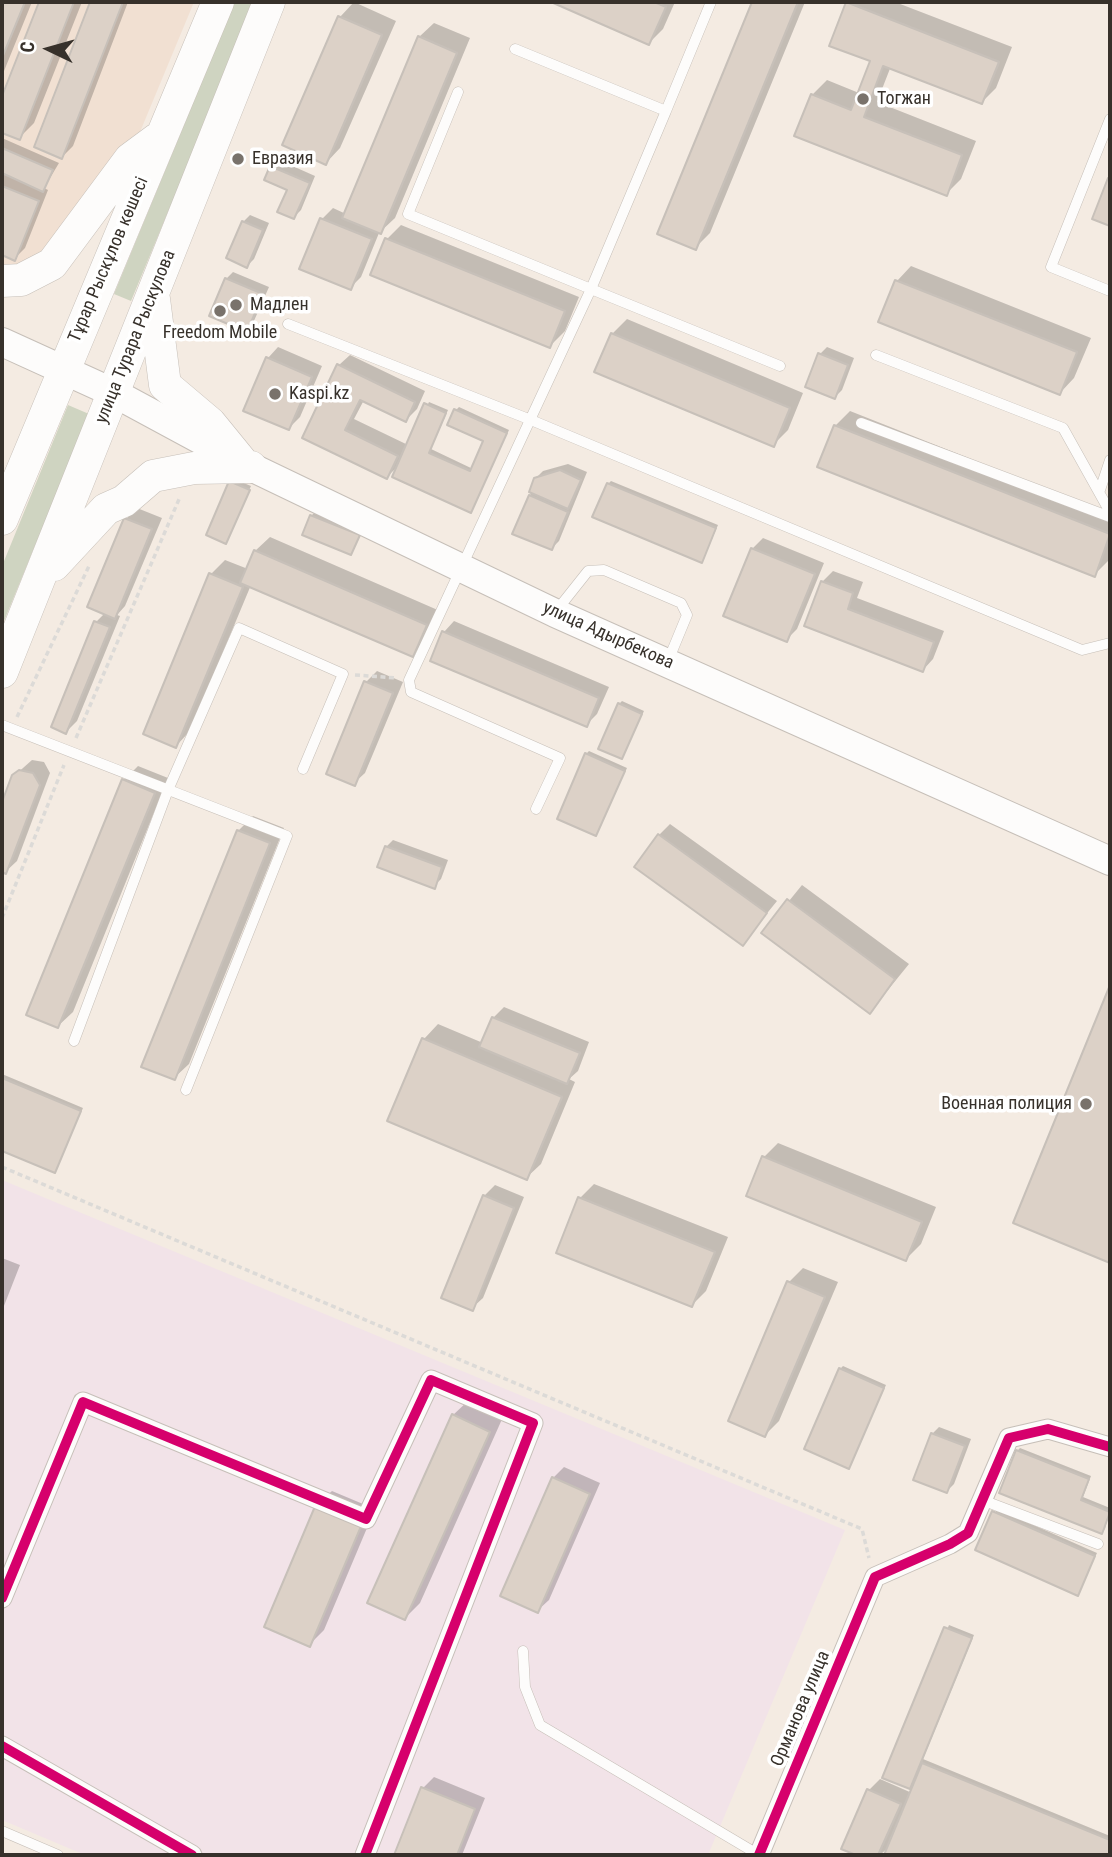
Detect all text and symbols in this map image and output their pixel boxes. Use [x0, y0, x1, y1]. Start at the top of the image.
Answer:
north arrow [14, 14, 84, 84]
text: С [16, 41, 40, 54]
place label: Тогжан [877, 88, 931, 110]
marker: Тогжан [855, 91, 871, 107]
place label: Евразия [252, 148, 313, 170]
marker: Евразия [230, 151, 246, 167]
street label: Тұрар Рыскұлов көшесі [64, 174, 154, 346]
street label: улица Турара Рыскулова [91, 247, 181, 427]
place label: Мадлен [250, 294, 309, 316]
marker: Мадлен [228, 297, 244, 313]
marker: Freedom Mobile [212, 303, 228, 319]
place label: Freedom Mobile [163, 322, 277, 344]
place label: Kaspi.kz [289, 383, 349, 405]
marker: Kaspi.kz [267, 386, 283, 402]
street label: улица Адырбекова [539, 597, 677, 675]
place label: Военная полиция [941, 1093, 1072, 1115]
marker: Военная полиция [1078, 1096, 1094, 1112]
street label: Орманова улица [767, 1648, 835, 1770]

